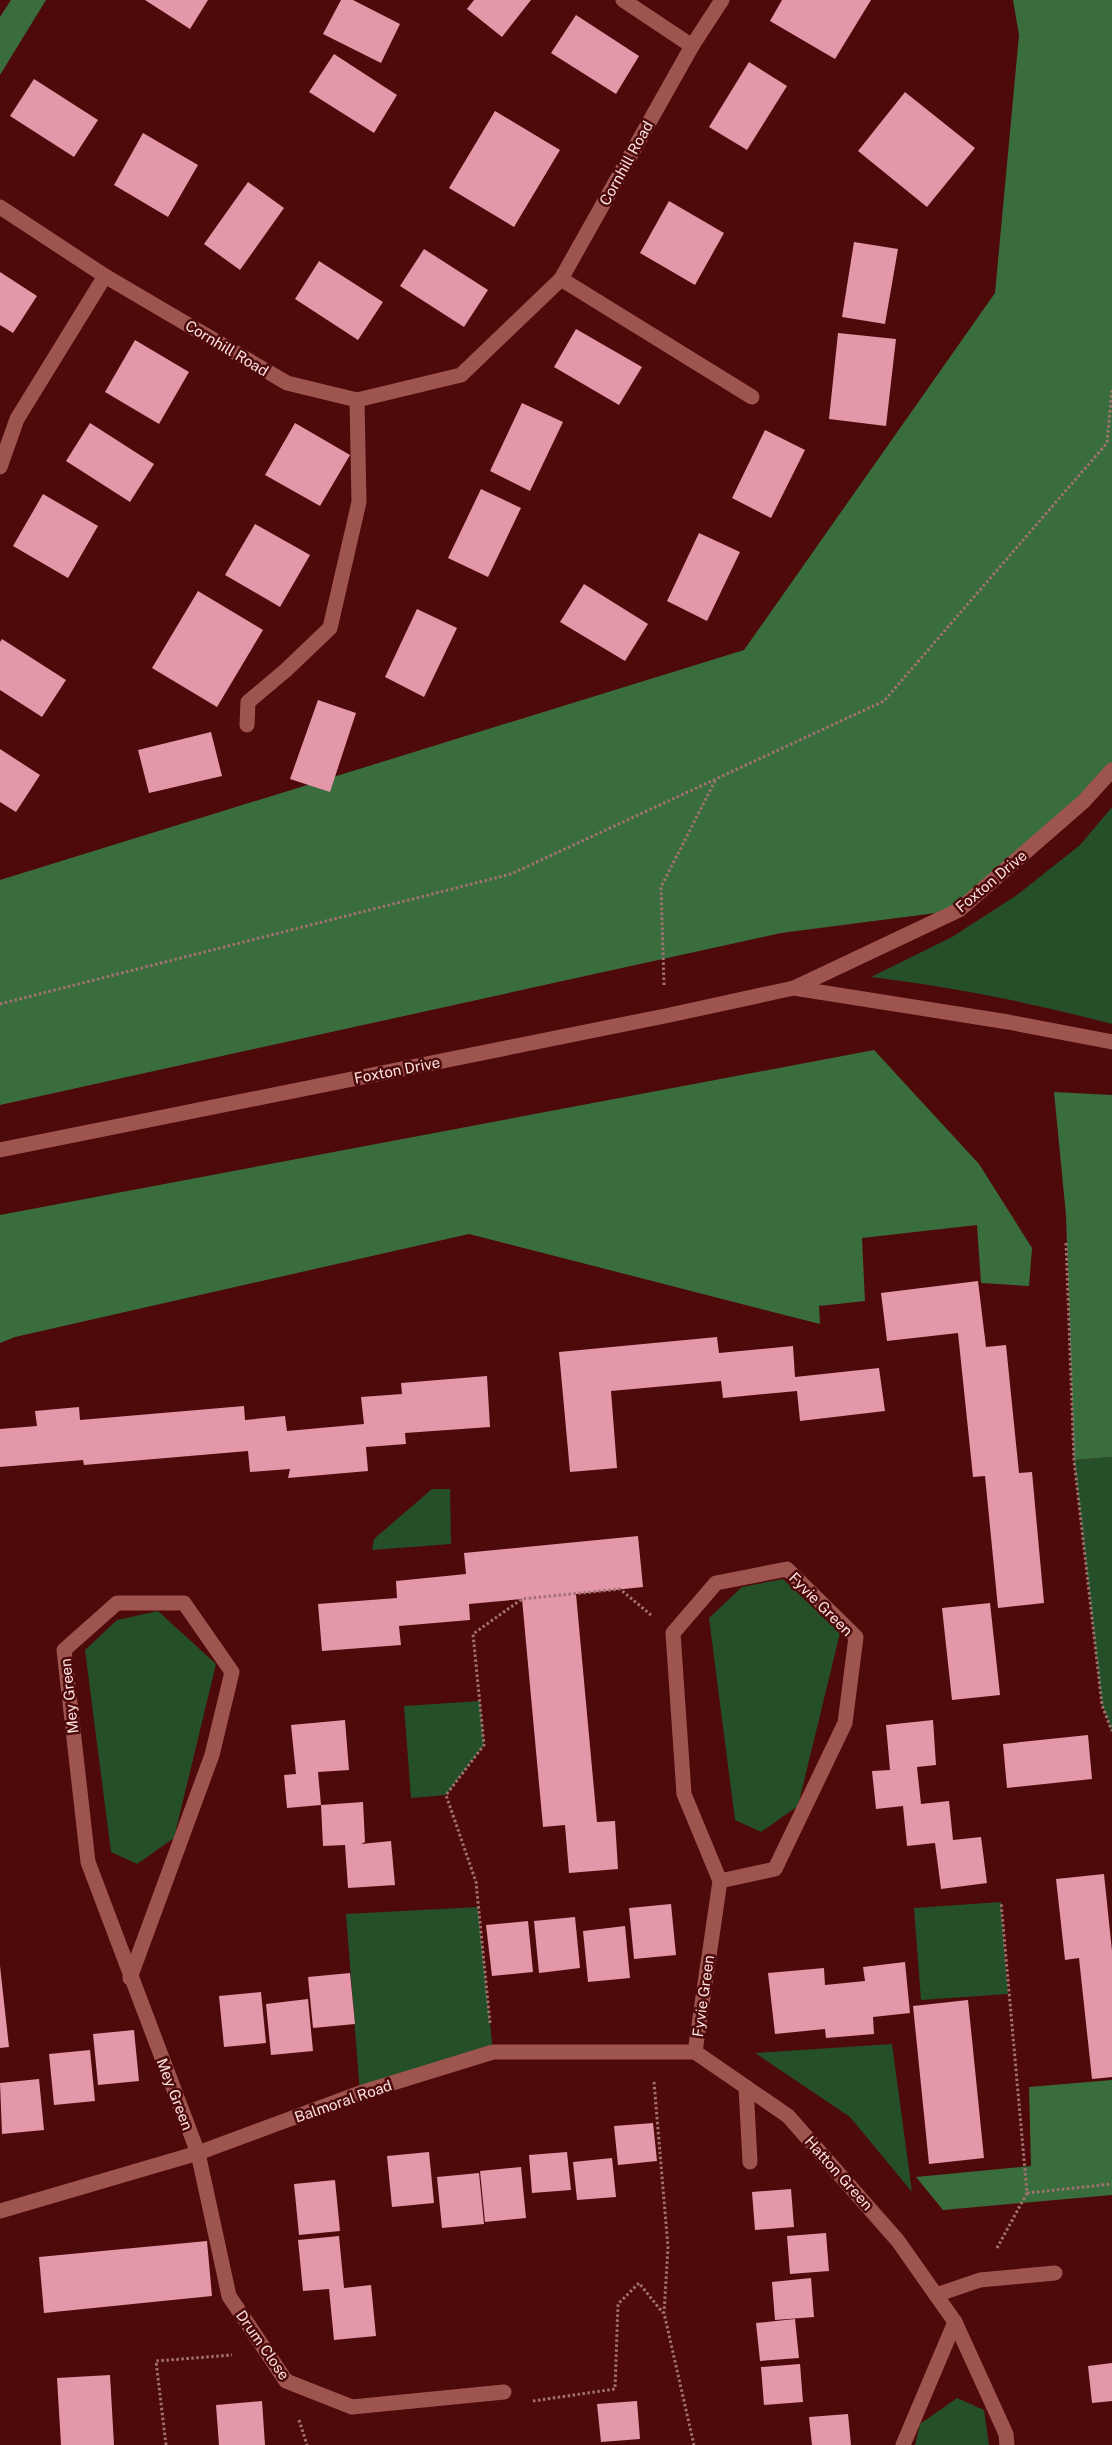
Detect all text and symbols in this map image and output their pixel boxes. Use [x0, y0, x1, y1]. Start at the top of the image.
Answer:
street label: Cornhill Road [596, 118, 656, 208]
street label: Cornhill Road [182, 317, 272, 379]
street label: Foxton Drive [952, 847, 1030, 915]
street label: Foxton Drive [353, 1053, 441, 1087]
street label: Fyvie Green [786, 1569, 856, 1639]
street label: Mey Green [57, 1658, 81, 1734]
street label: Fyvie Green [689, 1954, 717, 2038]
street label: Mey Green [154, 2056, 196, 2132]
street label: Balmoral Road [292, 2076, 394, 2126]
street label: Hatton Green [801, 2133, 877, 2213]
street label: Drum Close [233, 2307, 293, 2383]

